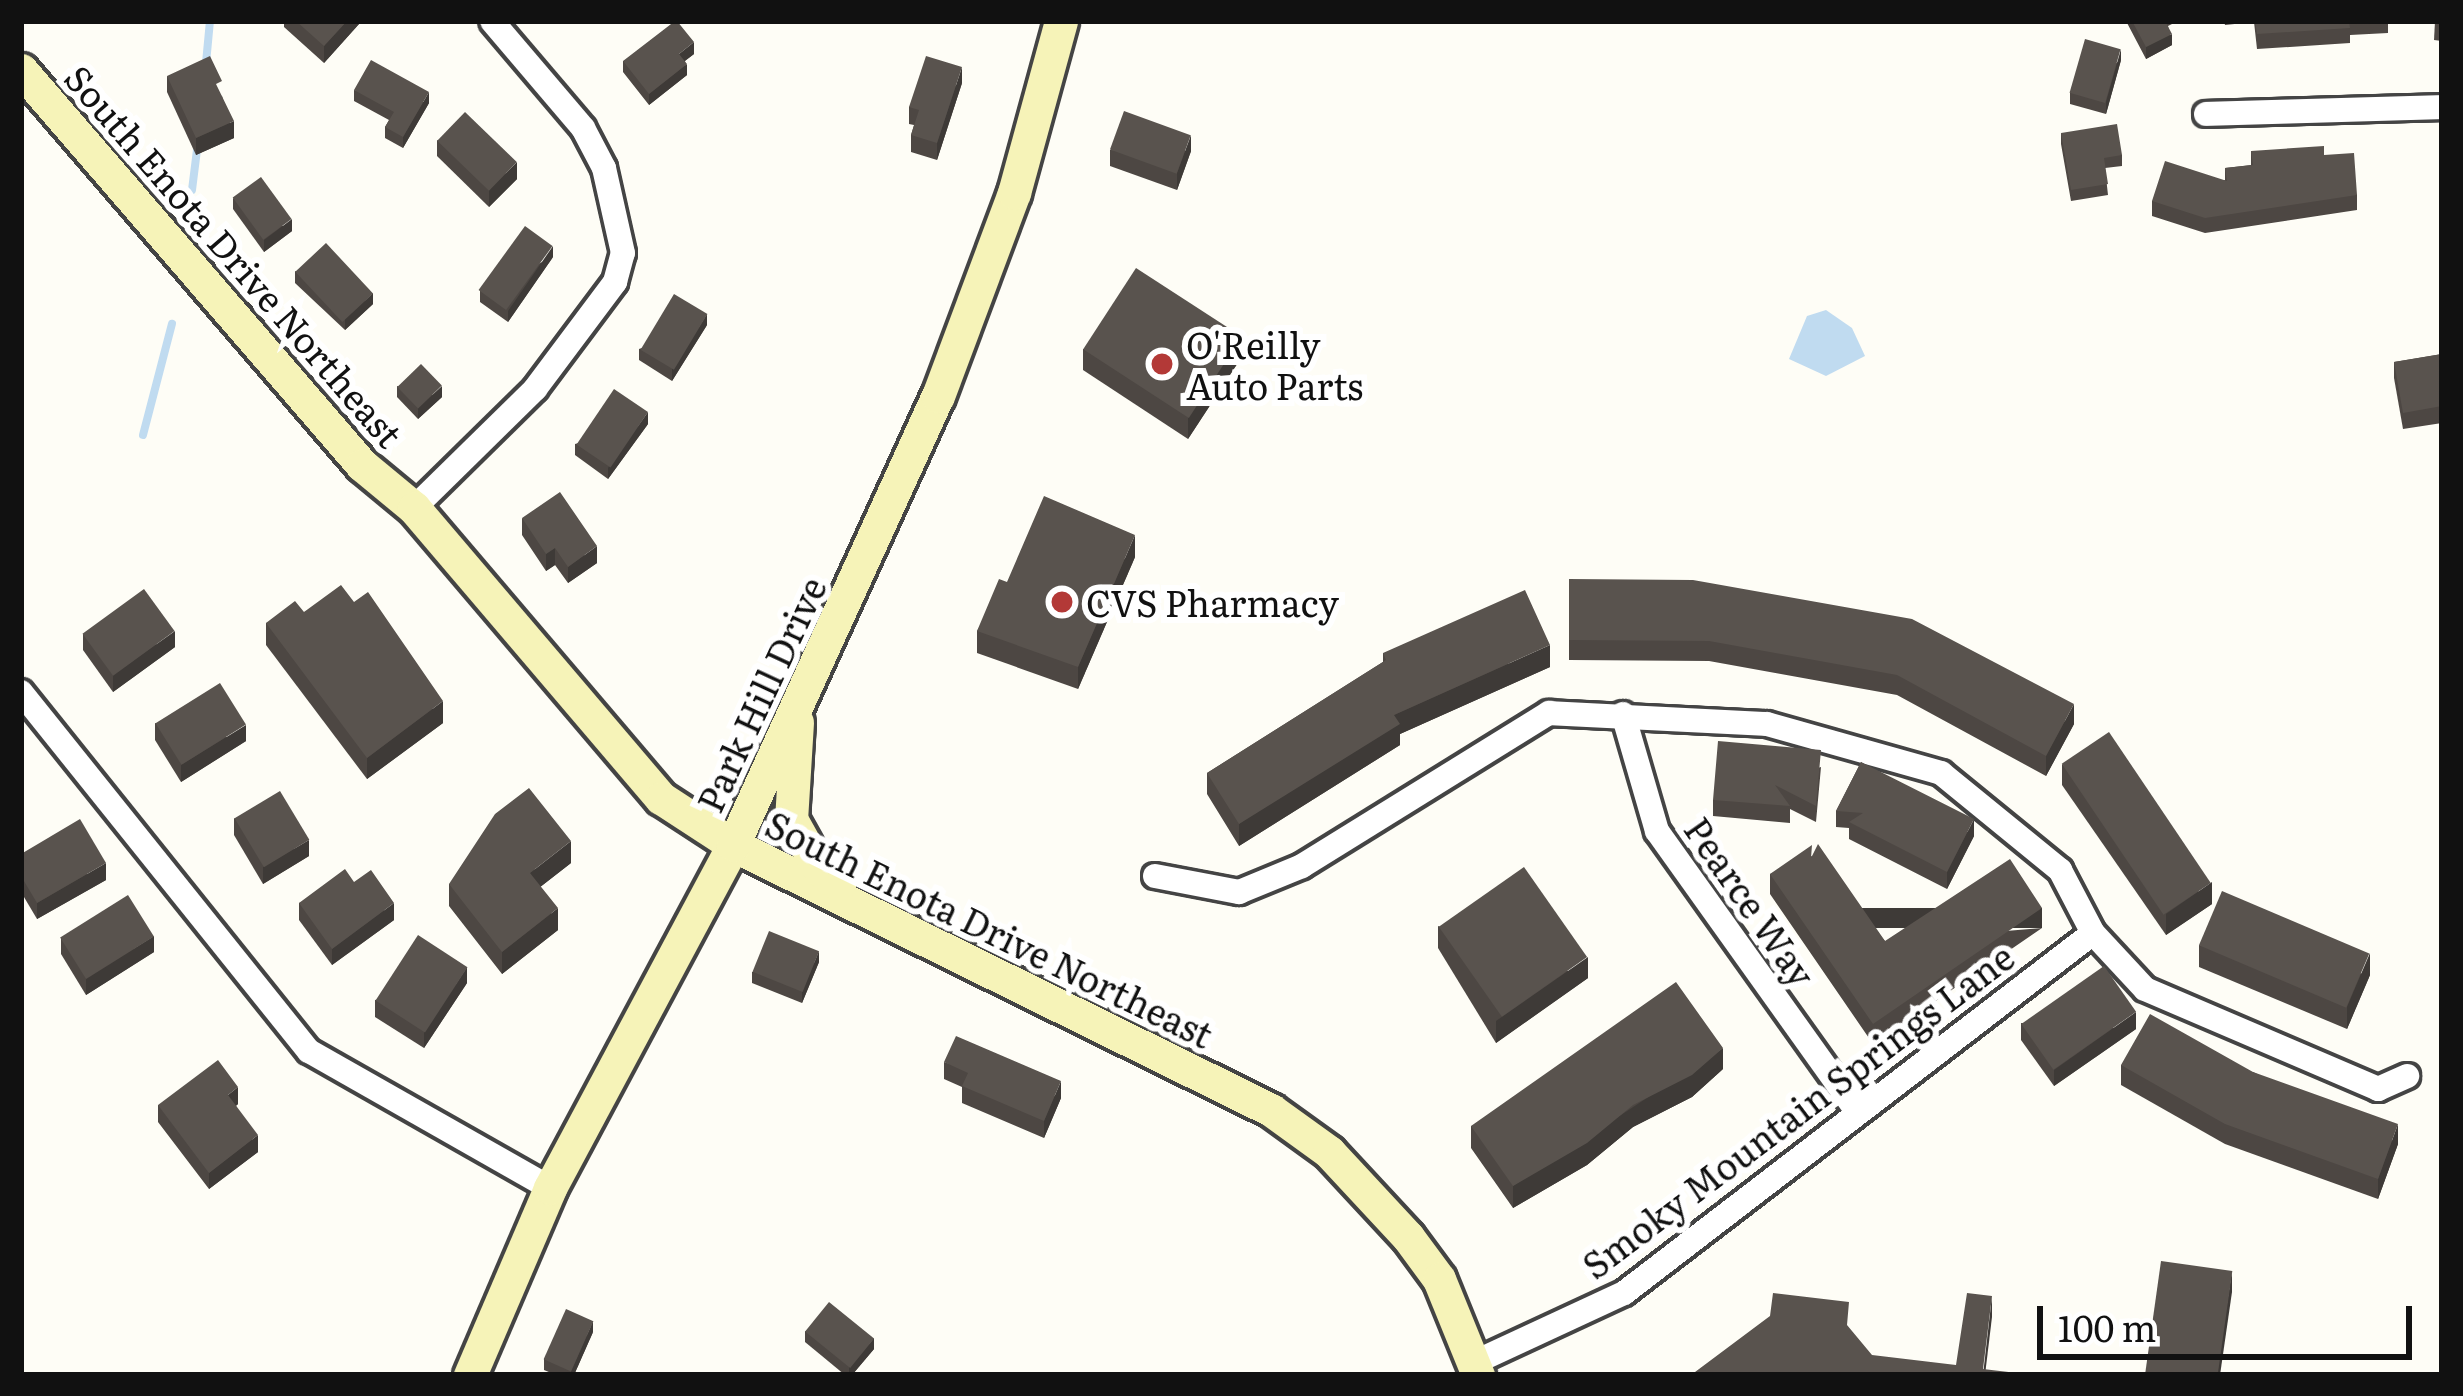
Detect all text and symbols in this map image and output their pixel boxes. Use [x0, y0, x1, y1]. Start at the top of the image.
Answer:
street label: South Enota Drive Northeast [57, 55, 413, 455]
place label: O'Reilly Auto Parts [1186, 321, 1363, 406]
marker: O'Reilly Auto Parts [1149, 351, 1175, 377]
street label: Park Hill Drive [687, 570, 833, 818]
place label: CVS Pharmacy [1086, 580, 1339, 624]
marker: CVS Pharmacy [1049, 589, 1075, 615]
street label: South Enota Drive Northeast [760, 801, 1220, 1055]
street label: Pearce Way [1677, 808, 1825, 994]
street label: Smoky Mountain Springs Lane [1573, 934, 2021, 1286]
scale bar [2043, 1282, 2418, 1356]
text: 100 m [2058, 1300, 2156, 1353]

